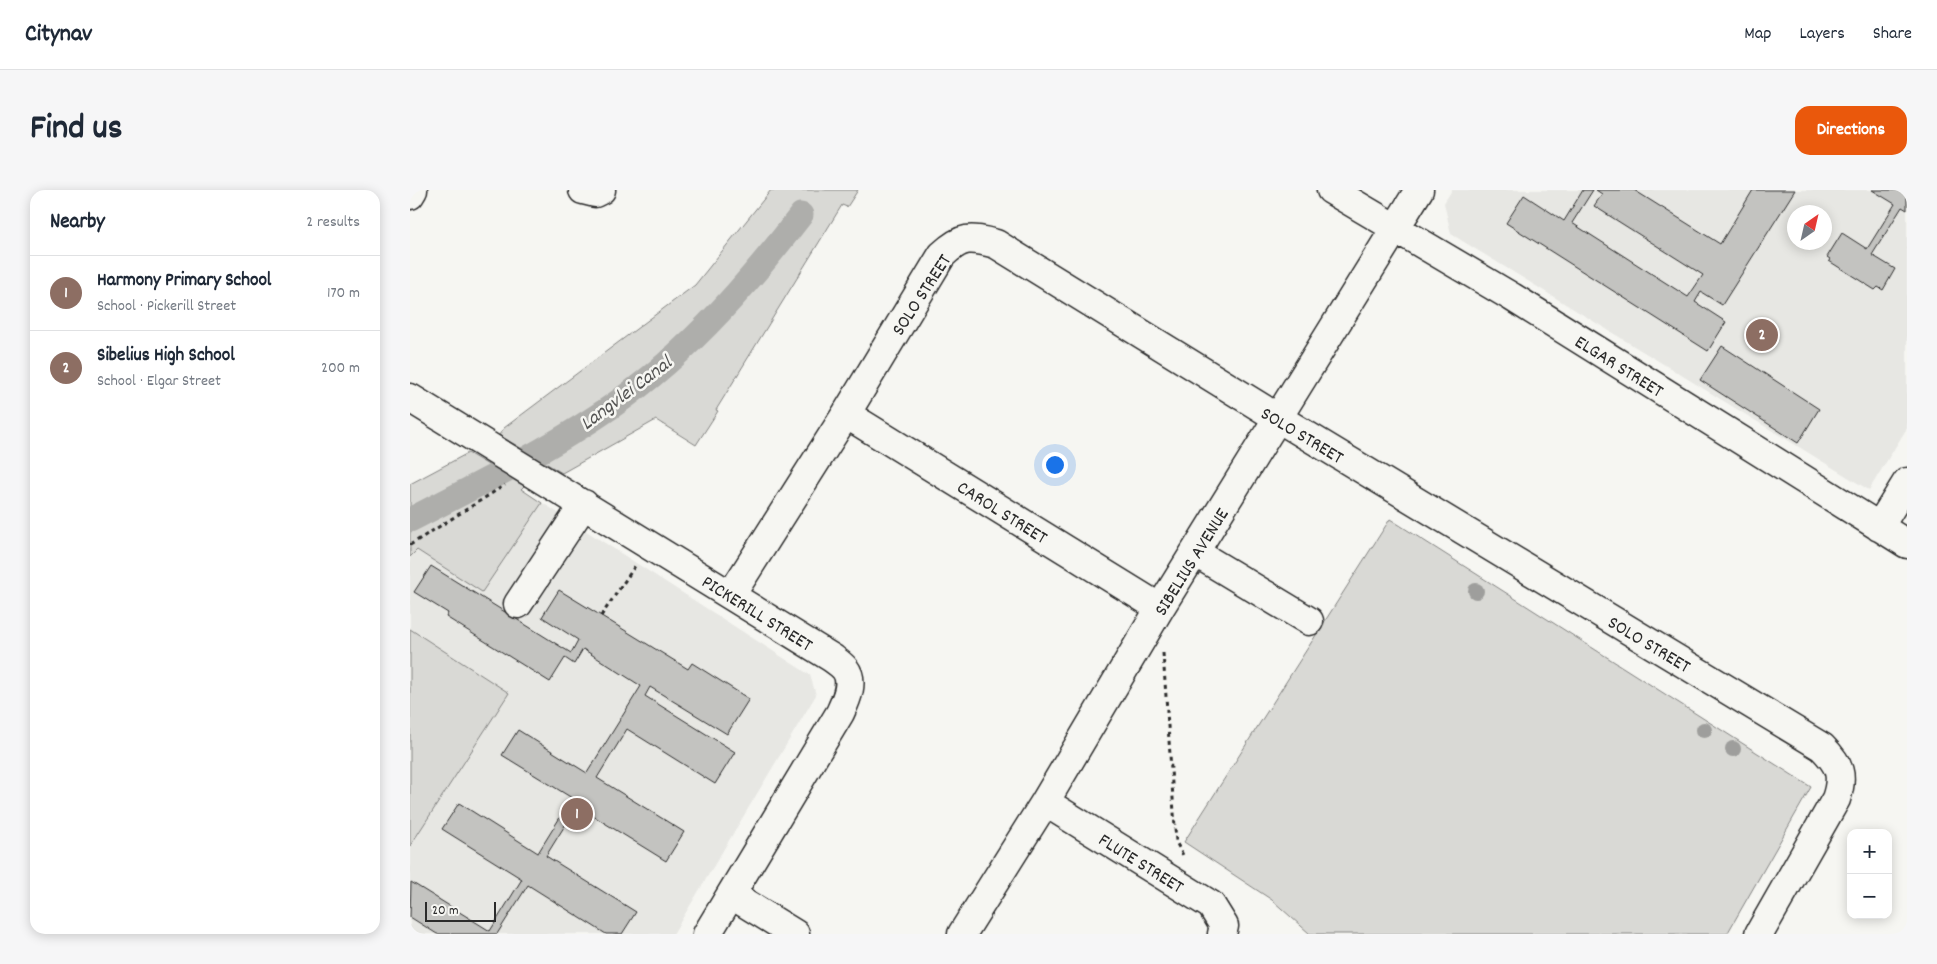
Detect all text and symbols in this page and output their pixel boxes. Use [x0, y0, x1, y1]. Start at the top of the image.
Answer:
text: Citynav [25, 18, 92, 52]
text: Map [1744, 22, 1771, 47]
text: Layers [1799, 22, 1845, 47]
text: Share [1873, 22, 1912, 47]
text: Find us [30, 105, 122, 155]
button: Directions [1795, 106, 1907, 155]
north arrow [1787, 205, 1832, 250]
text: Nearby [50, 208, 105, 238]
text: 2 results [306, 211, 360, 234]
street label: SOLO STREET [886, 249, 960, 342]
text: Harmony Primary School [97, 268, 271, 295]
text: 1 [64, 282, 68, 305]
text: 170 m [327, 282, 360, 305]
text: School · Pickerill Street [97, 295, 236, 318]
pin: 2 [1746, 316, 1778, 354]
street label: ELGAR STREET [1569, 330, 1668, 406]
text: Sibelius High School [97, 343, 235, 370]
water label: Langvlei Canal [575, 349, 680, 438]
text: 2 [63, 357, 70, 380]
text: 200 m [321, 357, 360, 380]
text: School · Elgar Street [97, 370, 221, 393]
street label: SOLO STREET [1255, 402, 1348, 473]
your location [1042, 452, 1068, 478]
street label: CAROL STREET [951, 475, 1052, 553]
street label: SIBELIUS AVENUE [1149, 503, 1237, 622]
street label: PICKERILL STREET [695, 570, 817, 660]
street label: SOLO STREET [1602, 611, 1695, 682]
pin: 1 [561, 795, 593, 833]
street label: FLUTE STREET [1092, 828, 1188, 902]
map controls [1847, 829, 1892, 919]
button: + [1847, 829, 1892, 874]
button: − [1847, 874, 1892, 919]
scale bar [425, 899, 496, 922]
text: 20 m [432, 901, 459, 921]

